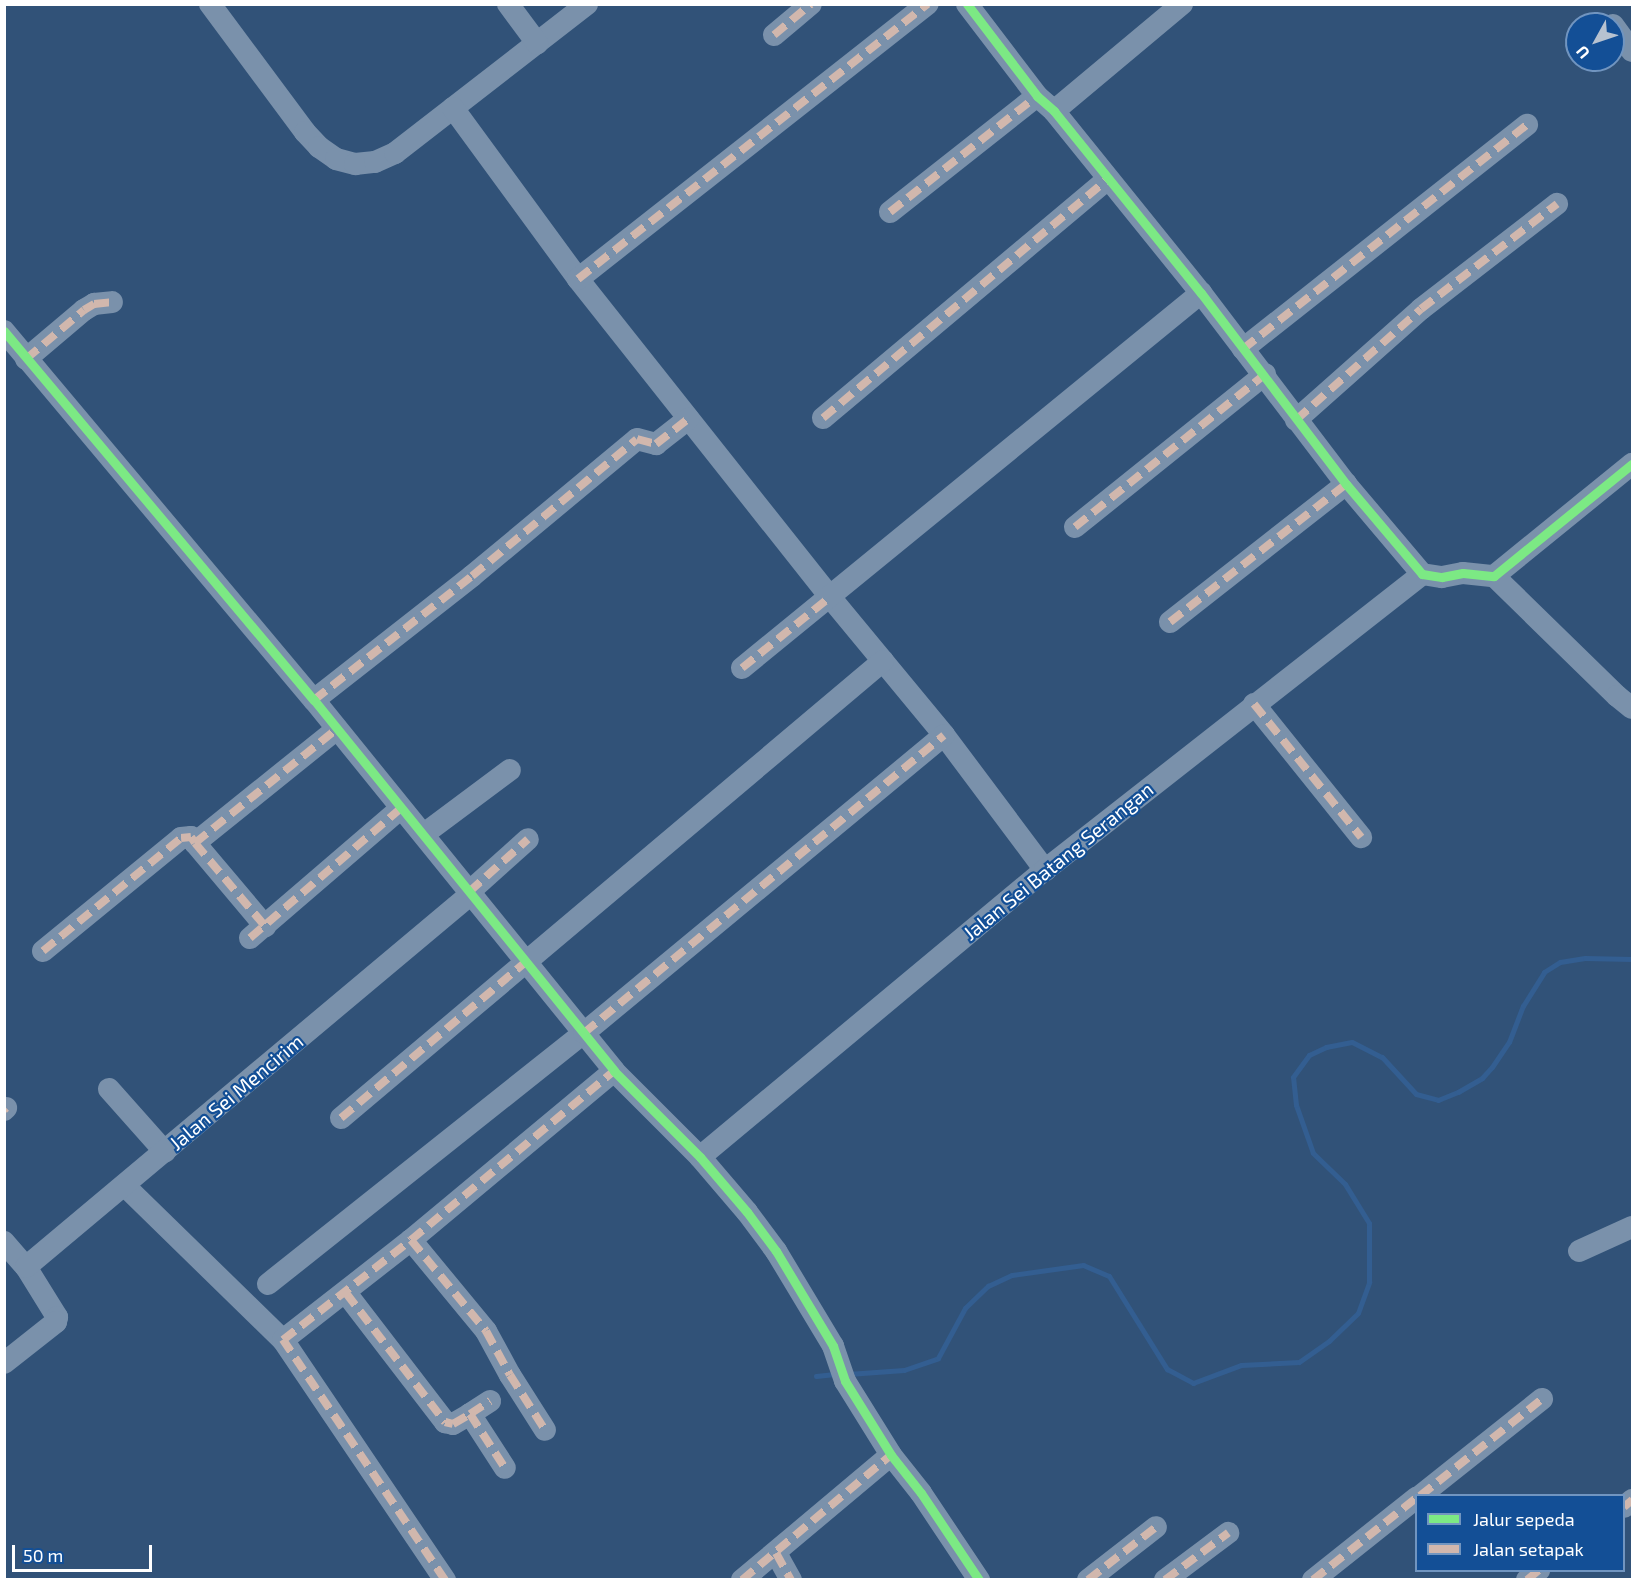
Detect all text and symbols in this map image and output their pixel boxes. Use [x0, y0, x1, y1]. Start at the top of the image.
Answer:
north arrow [1565, 12, 1625, 72]
text: U [1572, 42, 1593, 63]
street label: Jalan Sei Batang Serangan [958, 777, 1158, 945]
street label: Jalan Sei Mencirim [164, 1029, 308, 1155]
legend [1415, 1494, 1625, 1572]
text: Jalur sepeda [1473, 1508, 1575, 1530]
scale bar [15, 1533, 154, 1571]
text: Jalan setapak [1473, 1538, 1584, 1560]
text: 50 m [23, 1544, 63, 1566]

